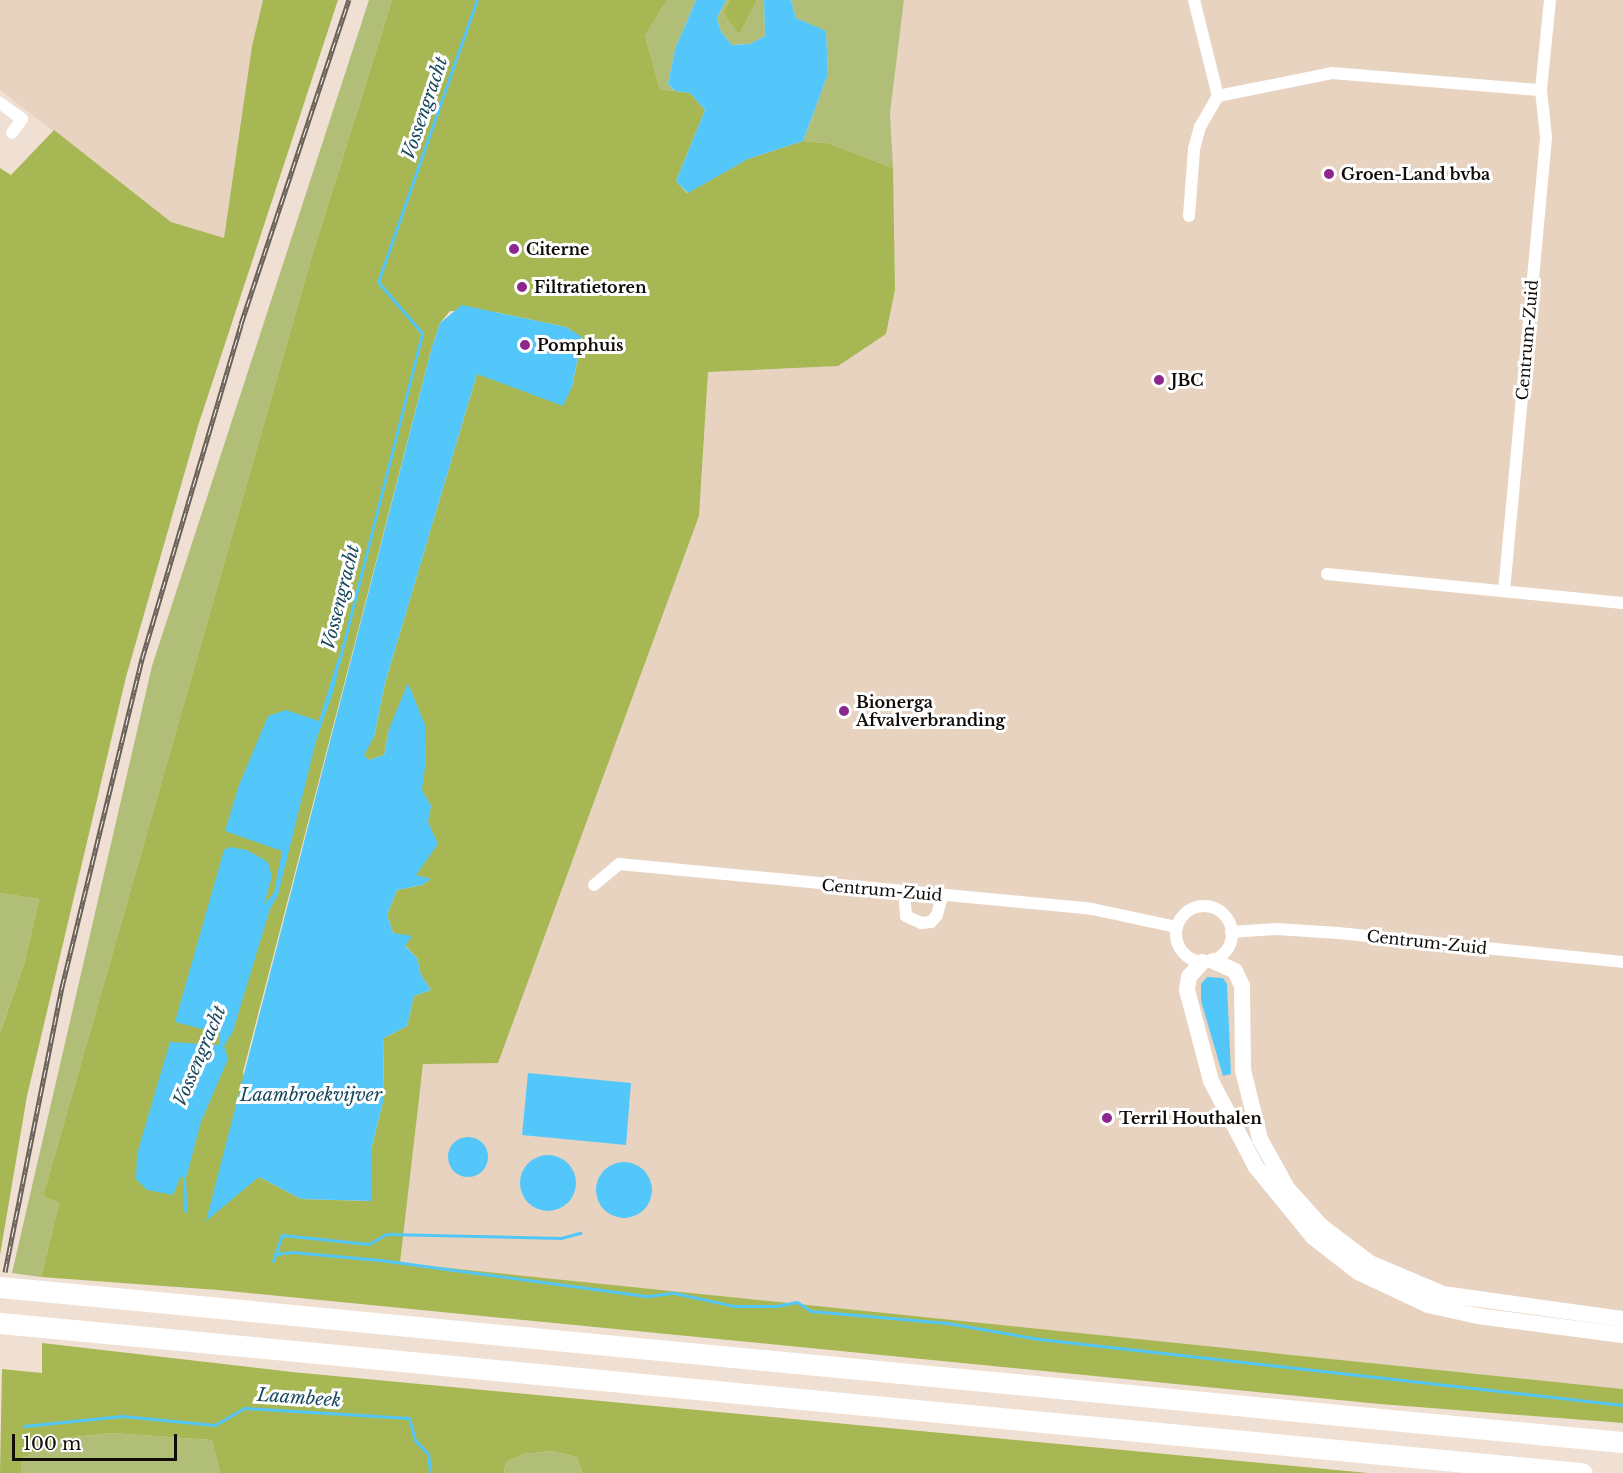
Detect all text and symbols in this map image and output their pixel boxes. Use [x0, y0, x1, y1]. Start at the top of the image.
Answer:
water label: Vossengracht [397, 54, 453, 162]
place label: Groen-Land bvba [1341, 164, 1490, 184]
marker: Groen-Land bvba [1322, 167, 1336, 181]
place label: Citerne [526, 239, 589, 259]
marker: Citerne [507, 242, 521, 256]
place label: Filtratietoren [534, 277, 647, 297]
street label: Centrum-Zuid [1512, 279, 1542, 401]
marker: Filtratietoren [515, 280, 529, 294]
place label: Pomphuis [537, 335, 623, 355]
marker: Pomphuis [518, 338, 532, 352]
place label: JBC [1171, 370, 1203, 390]
marker: JBC [1152, 373, 1166, 387]
water label: Vossengracht [318, 543, 364, 651]
place label: Bionerga Afvalverbranding [856, 692, 1005, 730]
marker: Bionerga Afvalverbranding [837, 704, 851, 718]
street label: Centrum-Zuid [821, 875, 943, 905]
street label: Centrum-Zuid [1366, 926, 1488, 958]
water label: Vossengracht [169, 1003, 231, 1109]
water label: Laambroekvijver [240, 1084, 382, 1106]
place label: Terril Houthalen [1119, 1108, 1262, 1128]
marker: Terril Houthalen [1100, 1111, 1114, 1125]
water label: Laambeek [256, 1384, 342, 1412]
scale bar [15, 1422, 180, 1460]
text: 100 m [23, 1433, 81, 1455]

